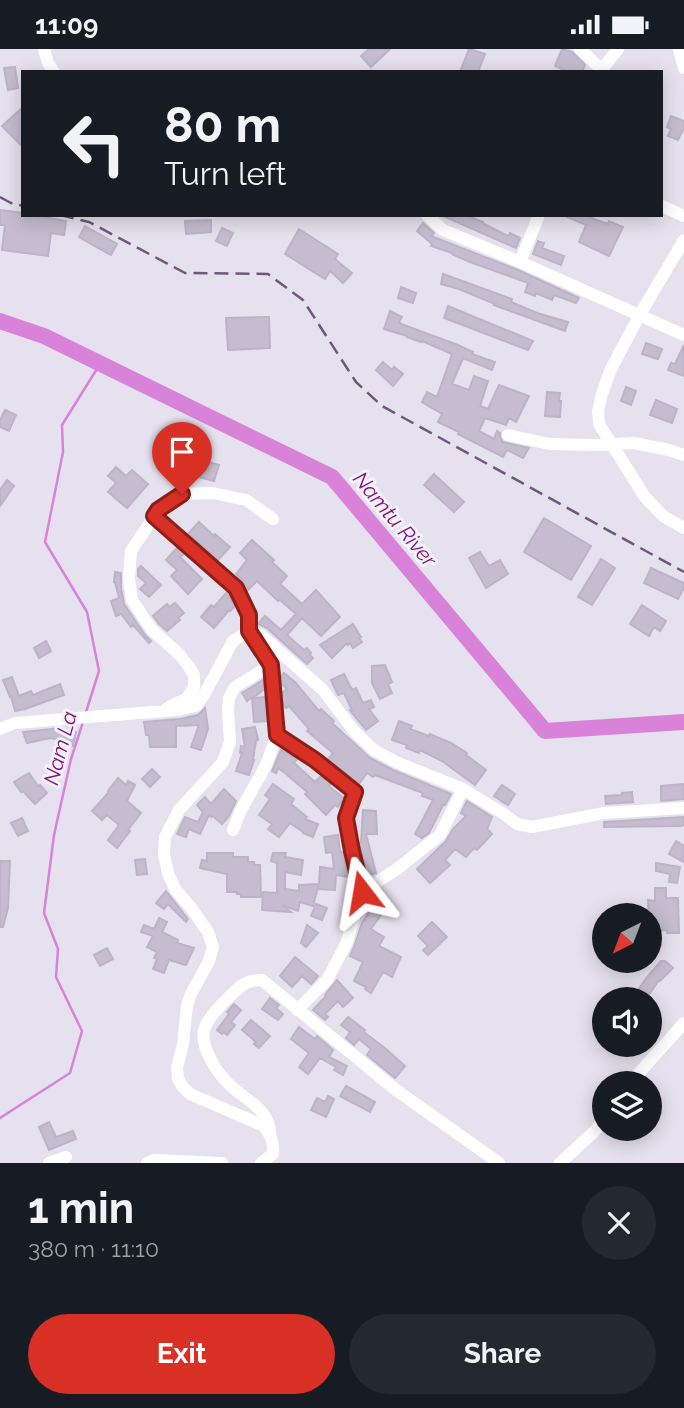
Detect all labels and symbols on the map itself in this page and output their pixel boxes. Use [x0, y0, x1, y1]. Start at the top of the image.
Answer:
pin [152, 422, 212, 494]
water label: Namtu River [348, 466, 442, 572]
water label: Nam La [38, 708, 82, 788]
position arrow [325, 855, 399, 929]
north arrow [592, 903, 662, 973]

